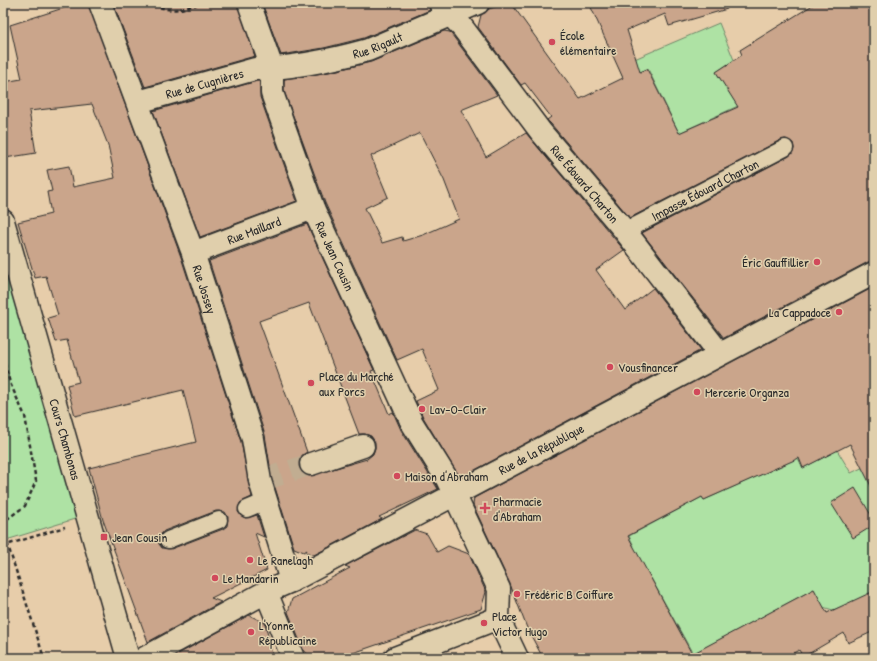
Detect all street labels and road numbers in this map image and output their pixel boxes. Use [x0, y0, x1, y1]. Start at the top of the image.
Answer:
street label: Rue Rigault [351, 27, 406, 63]
street label: Rue de Cugnières [164, 64, 245, 103]
street label: Rue Édouard Charton [547, 141, 623, 227]
street label: Impasse Édouard Charton [648, 154, 762, 225]
street label: Rue Maillard [225, 212, 283, 248]
street label: Rue Jean Cousin [311, 218, 359, 294]
street label: Rue Jossey [188, 263, 221, 316]
street label: Cours Chambonas [45, 396, 86, 482]
street label: Rue de la République [495, 419, 587, 479]

